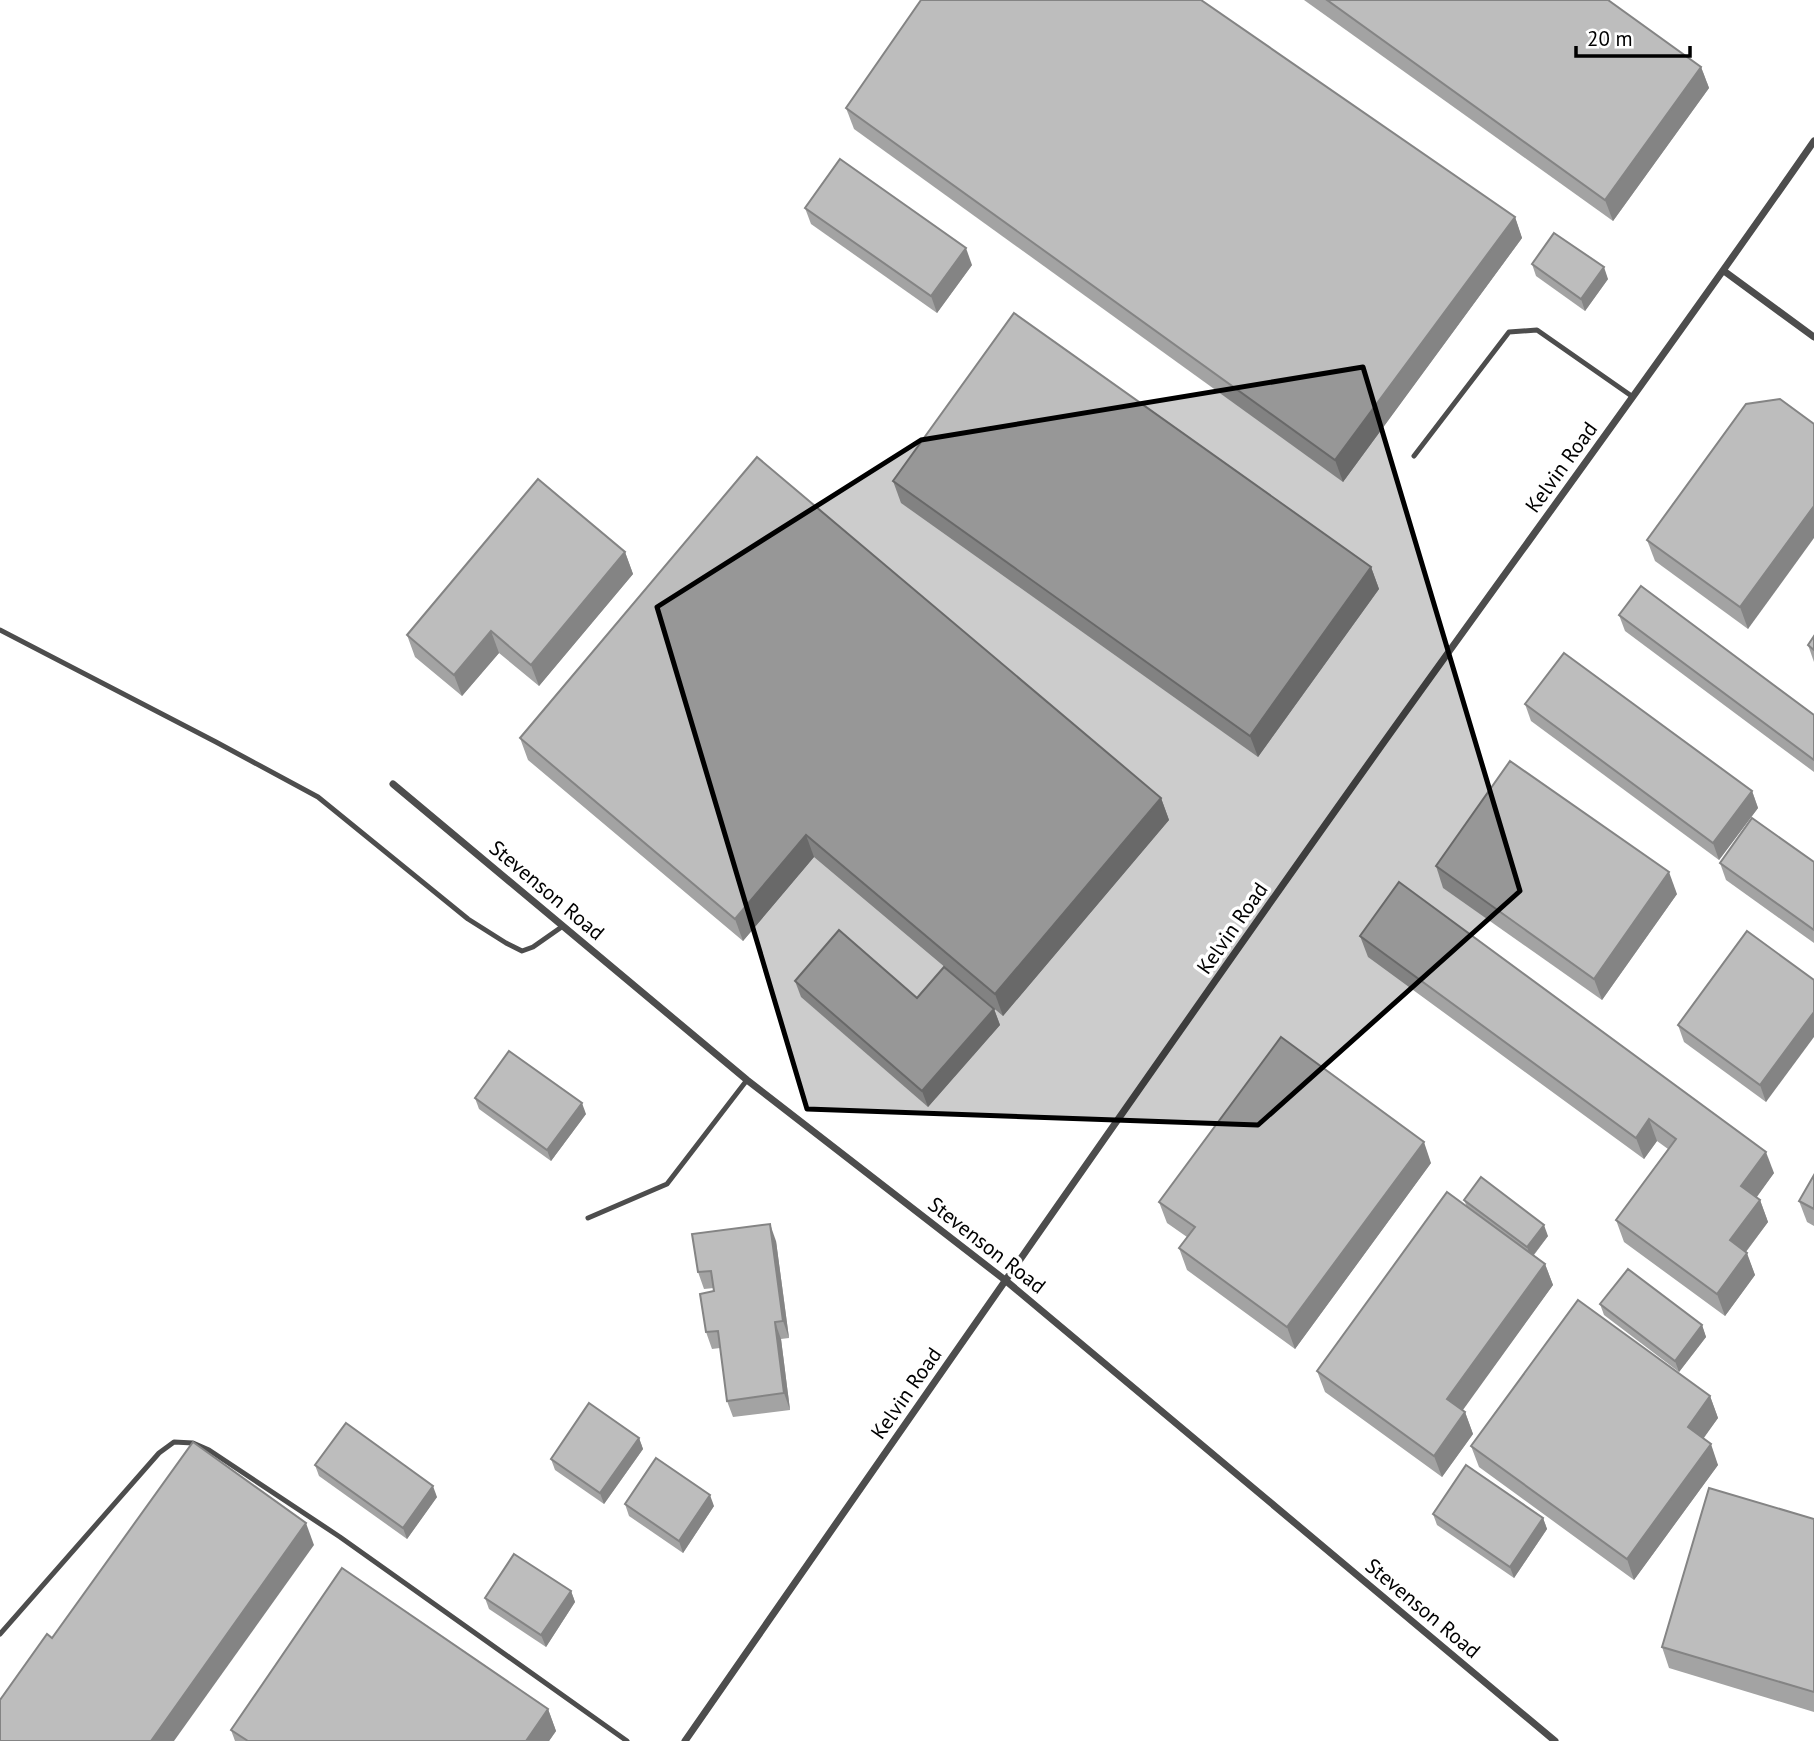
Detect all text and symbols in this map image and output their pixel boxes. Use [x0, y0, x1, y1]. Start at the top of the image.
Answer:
scale bar [1576, 14, 1690, 58]
text: 20 m [1587, 25, 1633, 52]
street label: Kelvin Road [1519, 416, 1603, 518]
street label: Stevenson Road [484, 834, 610, 946]
street label: Kelvin Road [1191, 877, 1273, 979]
street label: Stevenson Road [923, 1191, 1051, 1299]
street label: Kelvin Road [865, 1342, 947, 1444]
street label: Stevenson Road [1360, 1552, 1486, 1664]

